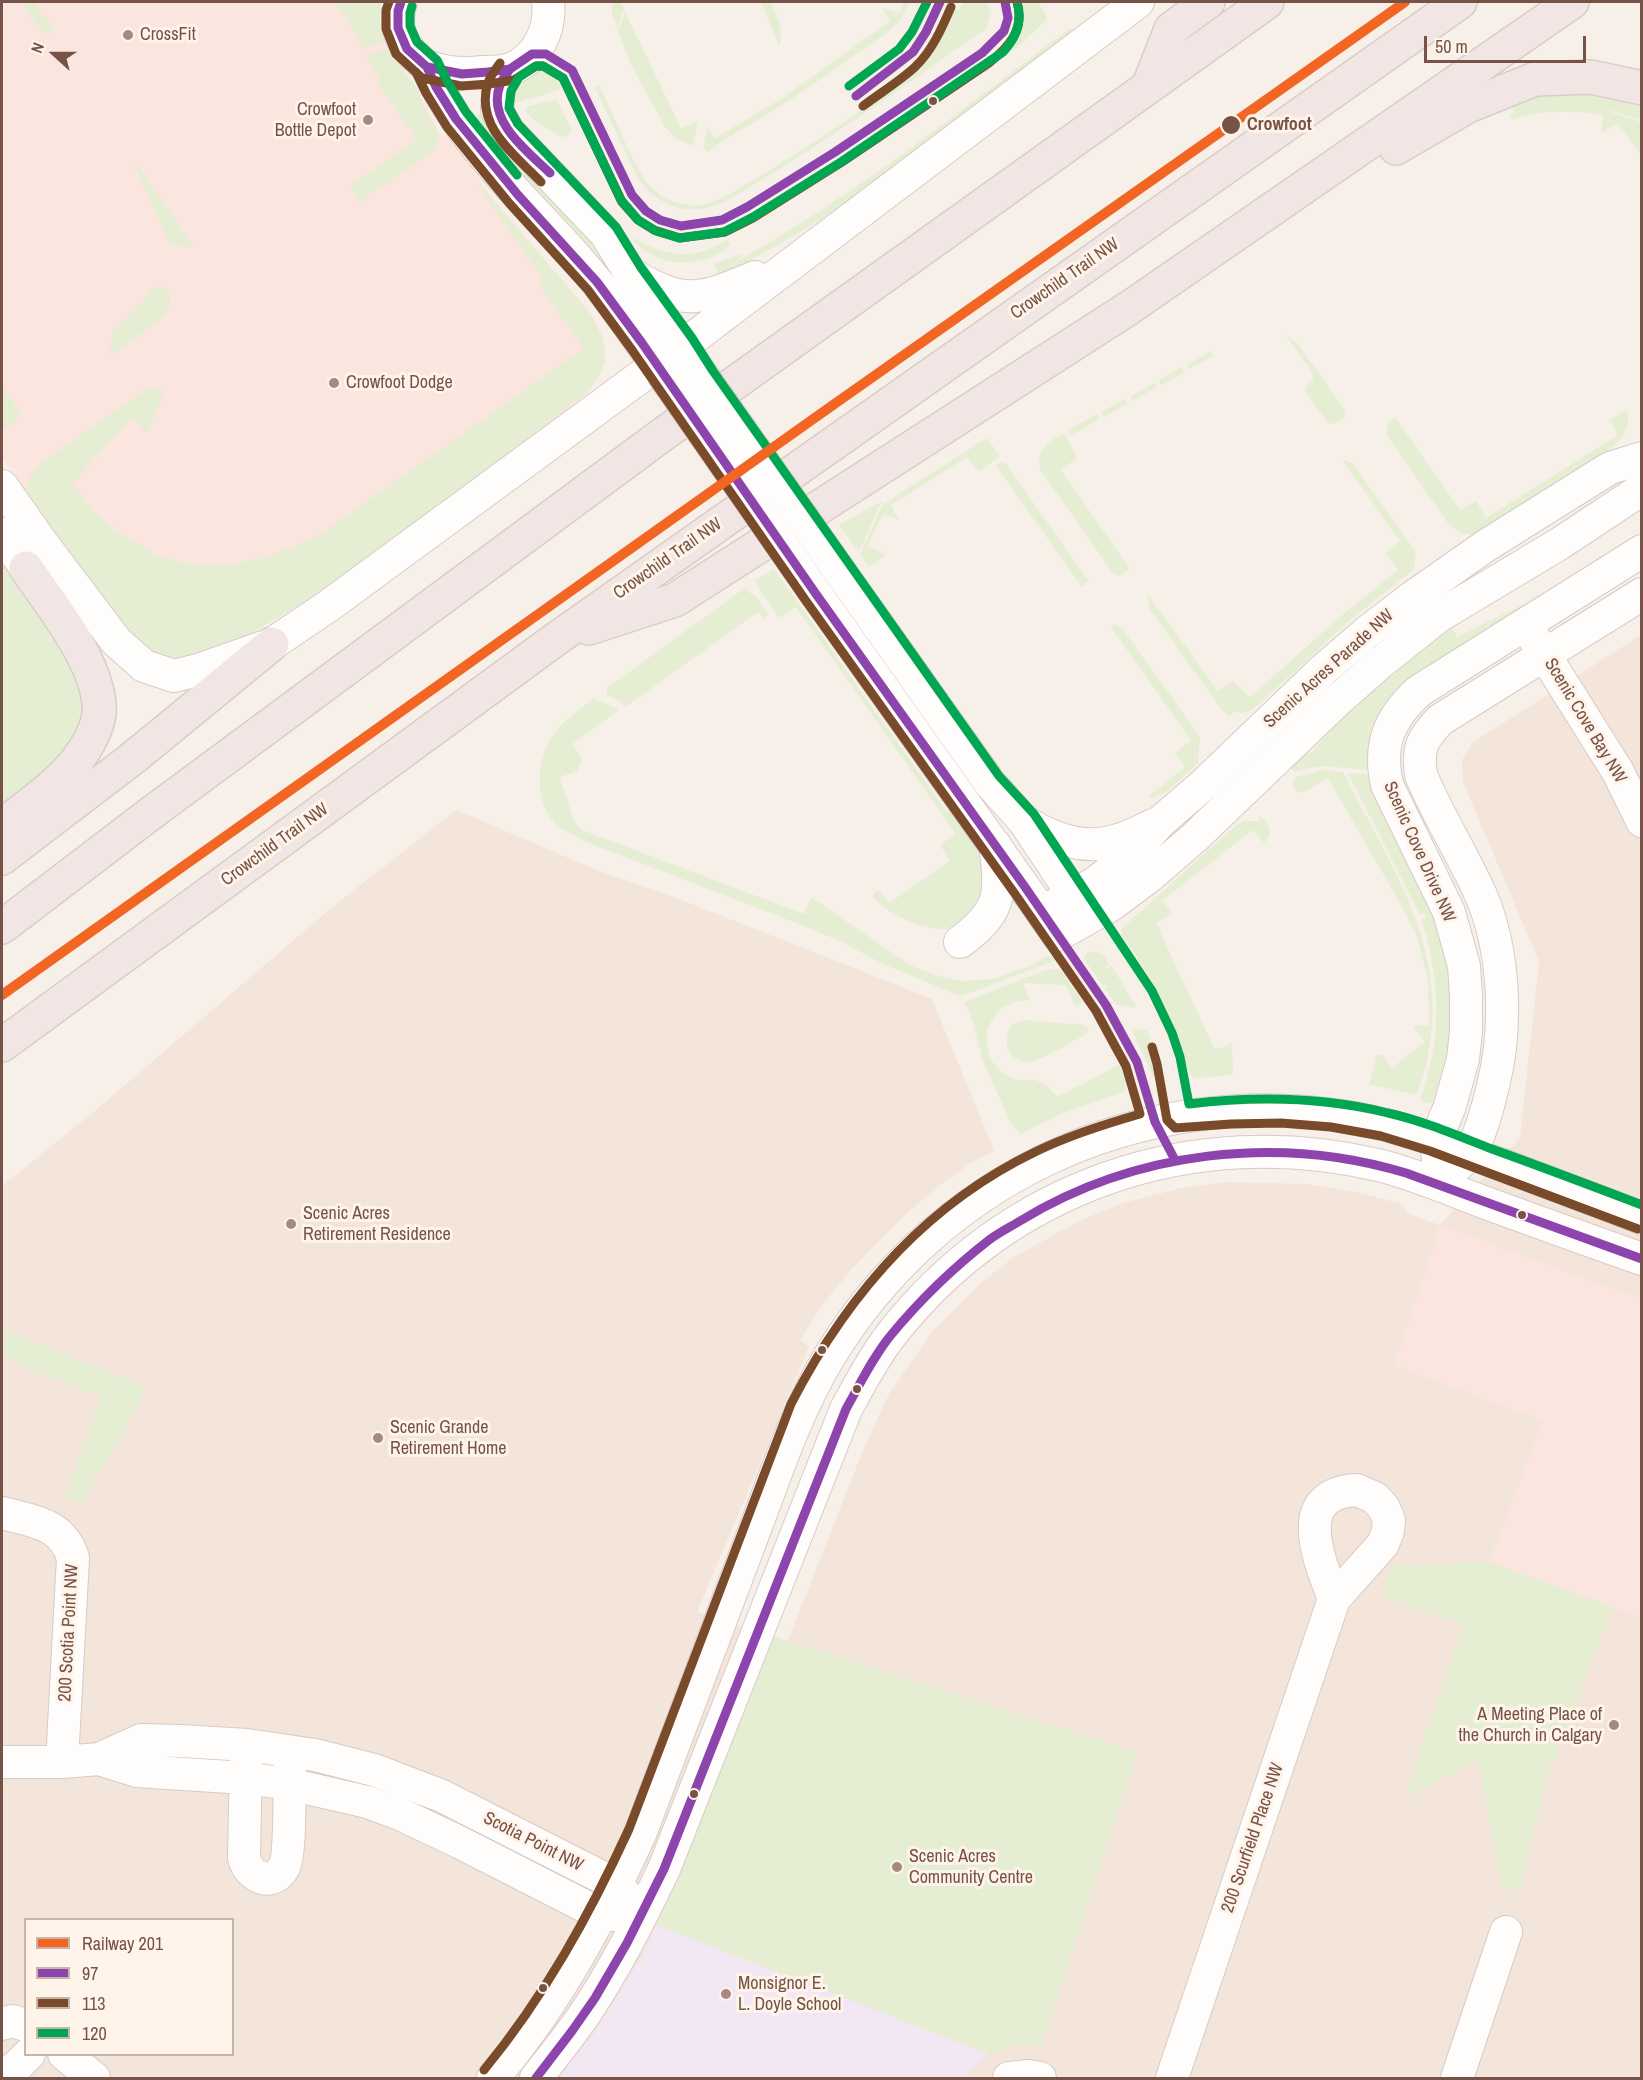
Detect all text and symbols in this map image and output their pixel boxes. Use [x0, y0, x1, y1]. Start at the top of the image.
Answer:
north arrow [24, 24, 84, 84]
place label: CrossFit [140, 24, 196, 46]
scale bar [1427, 24, 1589, 62]
marker: CrossFit [121, 28, 135, 42]
text: 50 m [1435, 34, 1468, 59]
text: N [25, 39, 49, 56]
unlabelled marker [927, 95, 939, 107]
place label: Crowfoot Bottle Depot [275, 99, 356, 142]
marker: Crowfoot Bottle Depot [361, 113, 375, 127]
marker: Crowfoot [1220, 114, 1242, 136]
place label: Crowfoot [1247, 114, 1312, 136]
street label: Crowchild Trail NW [1007, 234, 1123, 324]
place label: Crowfoot Dodge [346, 372, 453, 394]
marker: Crowfoot Dodge [327, 376, 341, 390]
street label: Crowchild Trail NW [610, 514, 726, 604]
street label: Scenic Acres Parade NW [1260, 605, 1398, 733]
street label: Scenic Cove Bay NW [1539, 655, 1631, 787]
street label: Scenic Cove Drive NW [1378, 778, 1460, 926]
street label: Crowchild Trail NW [217, 799, 333, 891]
place label: Scenic Acres Retirement Residence [303, 1203, 451, 1246]
unlabelled marker [1516, 1209, 1528, 1221]
marker: Scenic Acres Retirement Residence [284, 1217, 298, 1231]
unlabelled marker [816, 1344, 828, 1356]
unlabelled marker [851, 1383, 863, 1395]
place label: Scenic Grande Retirement Home [390, 1417, 506, 1460]
marker: Scenic Grande Retirement Home [371, 1431, 385, 1445]
street label: 200 Scotia Point NW [55, 1564, 83, 1702]
place label: A Meeting Place of the Church in Calgary [1458, 1704, 1602, 1746]
marker: A Meeting Place of the Church in Calgary [1607, 1718, 1621, 1732]
street label: 200 Scurfield Place NW [1217, 1760, 1289, 1916]
unlabelled marker [688, 1788, 700, 1800]
street label: Scotia Point NW [479, 1808, 587, 1876]
place label: Scenic Acres Community Centre [909, 1846, 1033, 1888]
marker: Scenic Acres Community Centre [890, 1860, 904, 1874]
legend [24, 1918, 234, 2056]
text: Railway 201 [82, 1931, 163, 1956]
text: 97 [82, 1961, 98, 1986]
place label: Monsignor E. L. Doyle School [738, 1973, 841, 2016]
unlabelled marker [537, 1982, 549, 1994]
marker: Monsignor E. L. Doyle School [719, 1987, 733, 2001]
text: 113 [82, 1991, 106, 2016]
text: 120 [82, 2021, 107, 2046]

